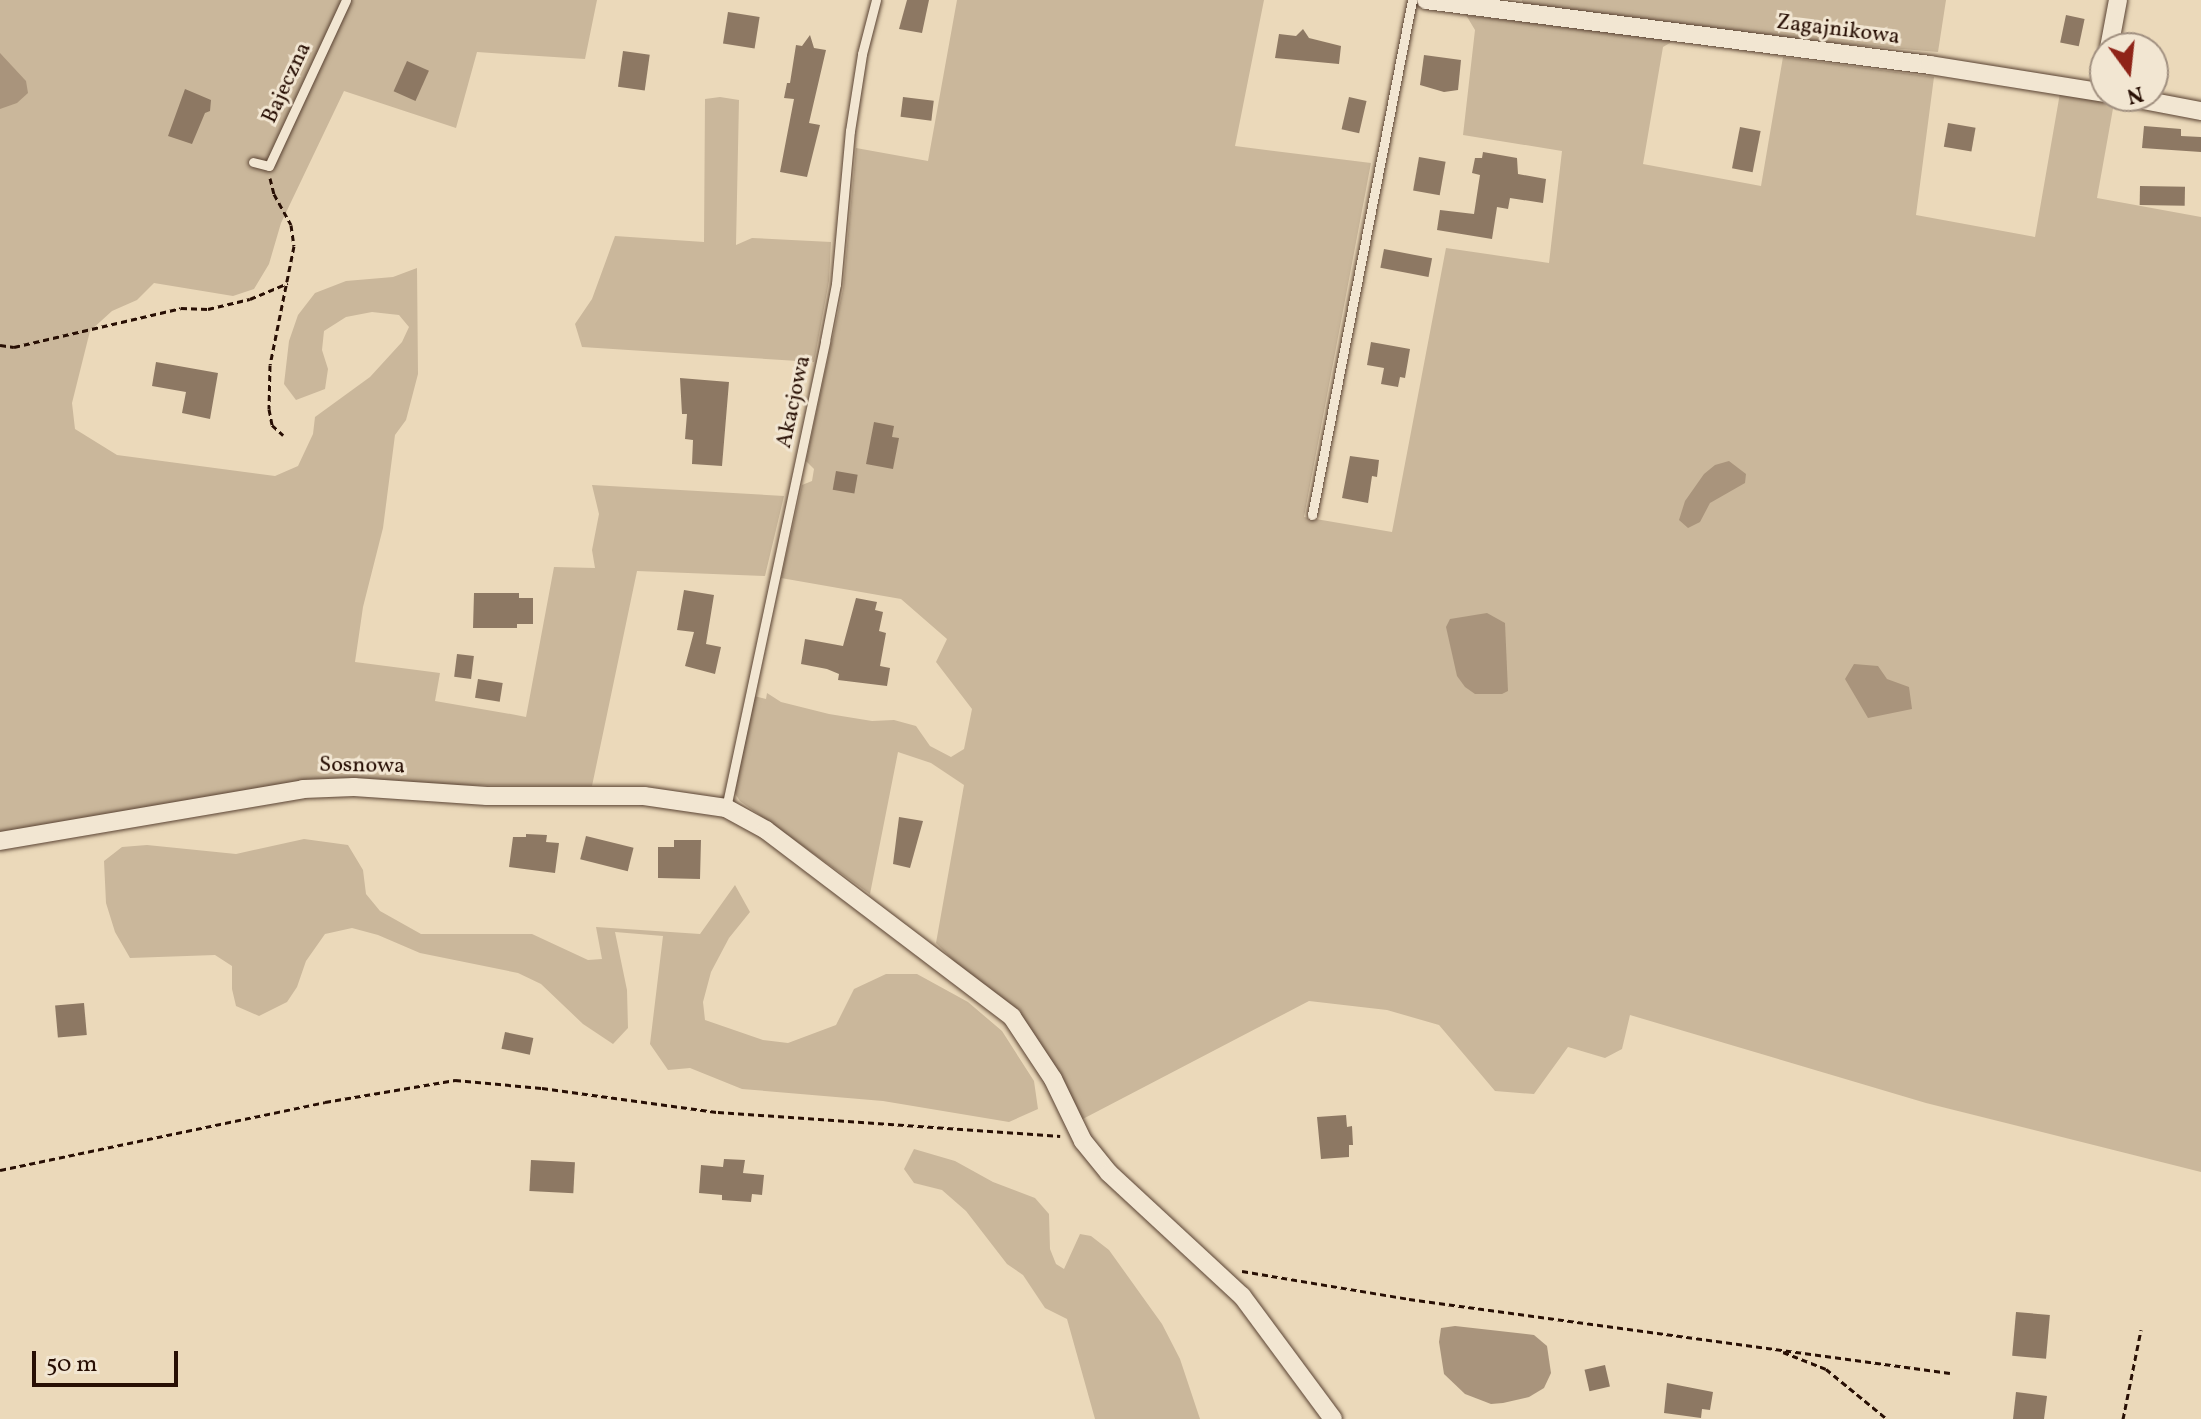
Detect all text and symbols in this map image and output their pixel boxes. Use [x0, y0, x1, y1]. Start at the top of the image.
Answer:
street label: Zagajnikowa [1775, 9, 1901, 51]
north arrow [2089, 32, 2169, 112]
street label: Bajeczna [257, 38, 317, 128]
text: N [2123, 77, 2147, 111]
street label: Akacjowa [771, 353, 817, 451]
street label: Sosnowa [319, 752, 405, 780]
scale bar [36, 1335, 182, 1385]
text: 50 m [46, 1348, 98, 1382]

